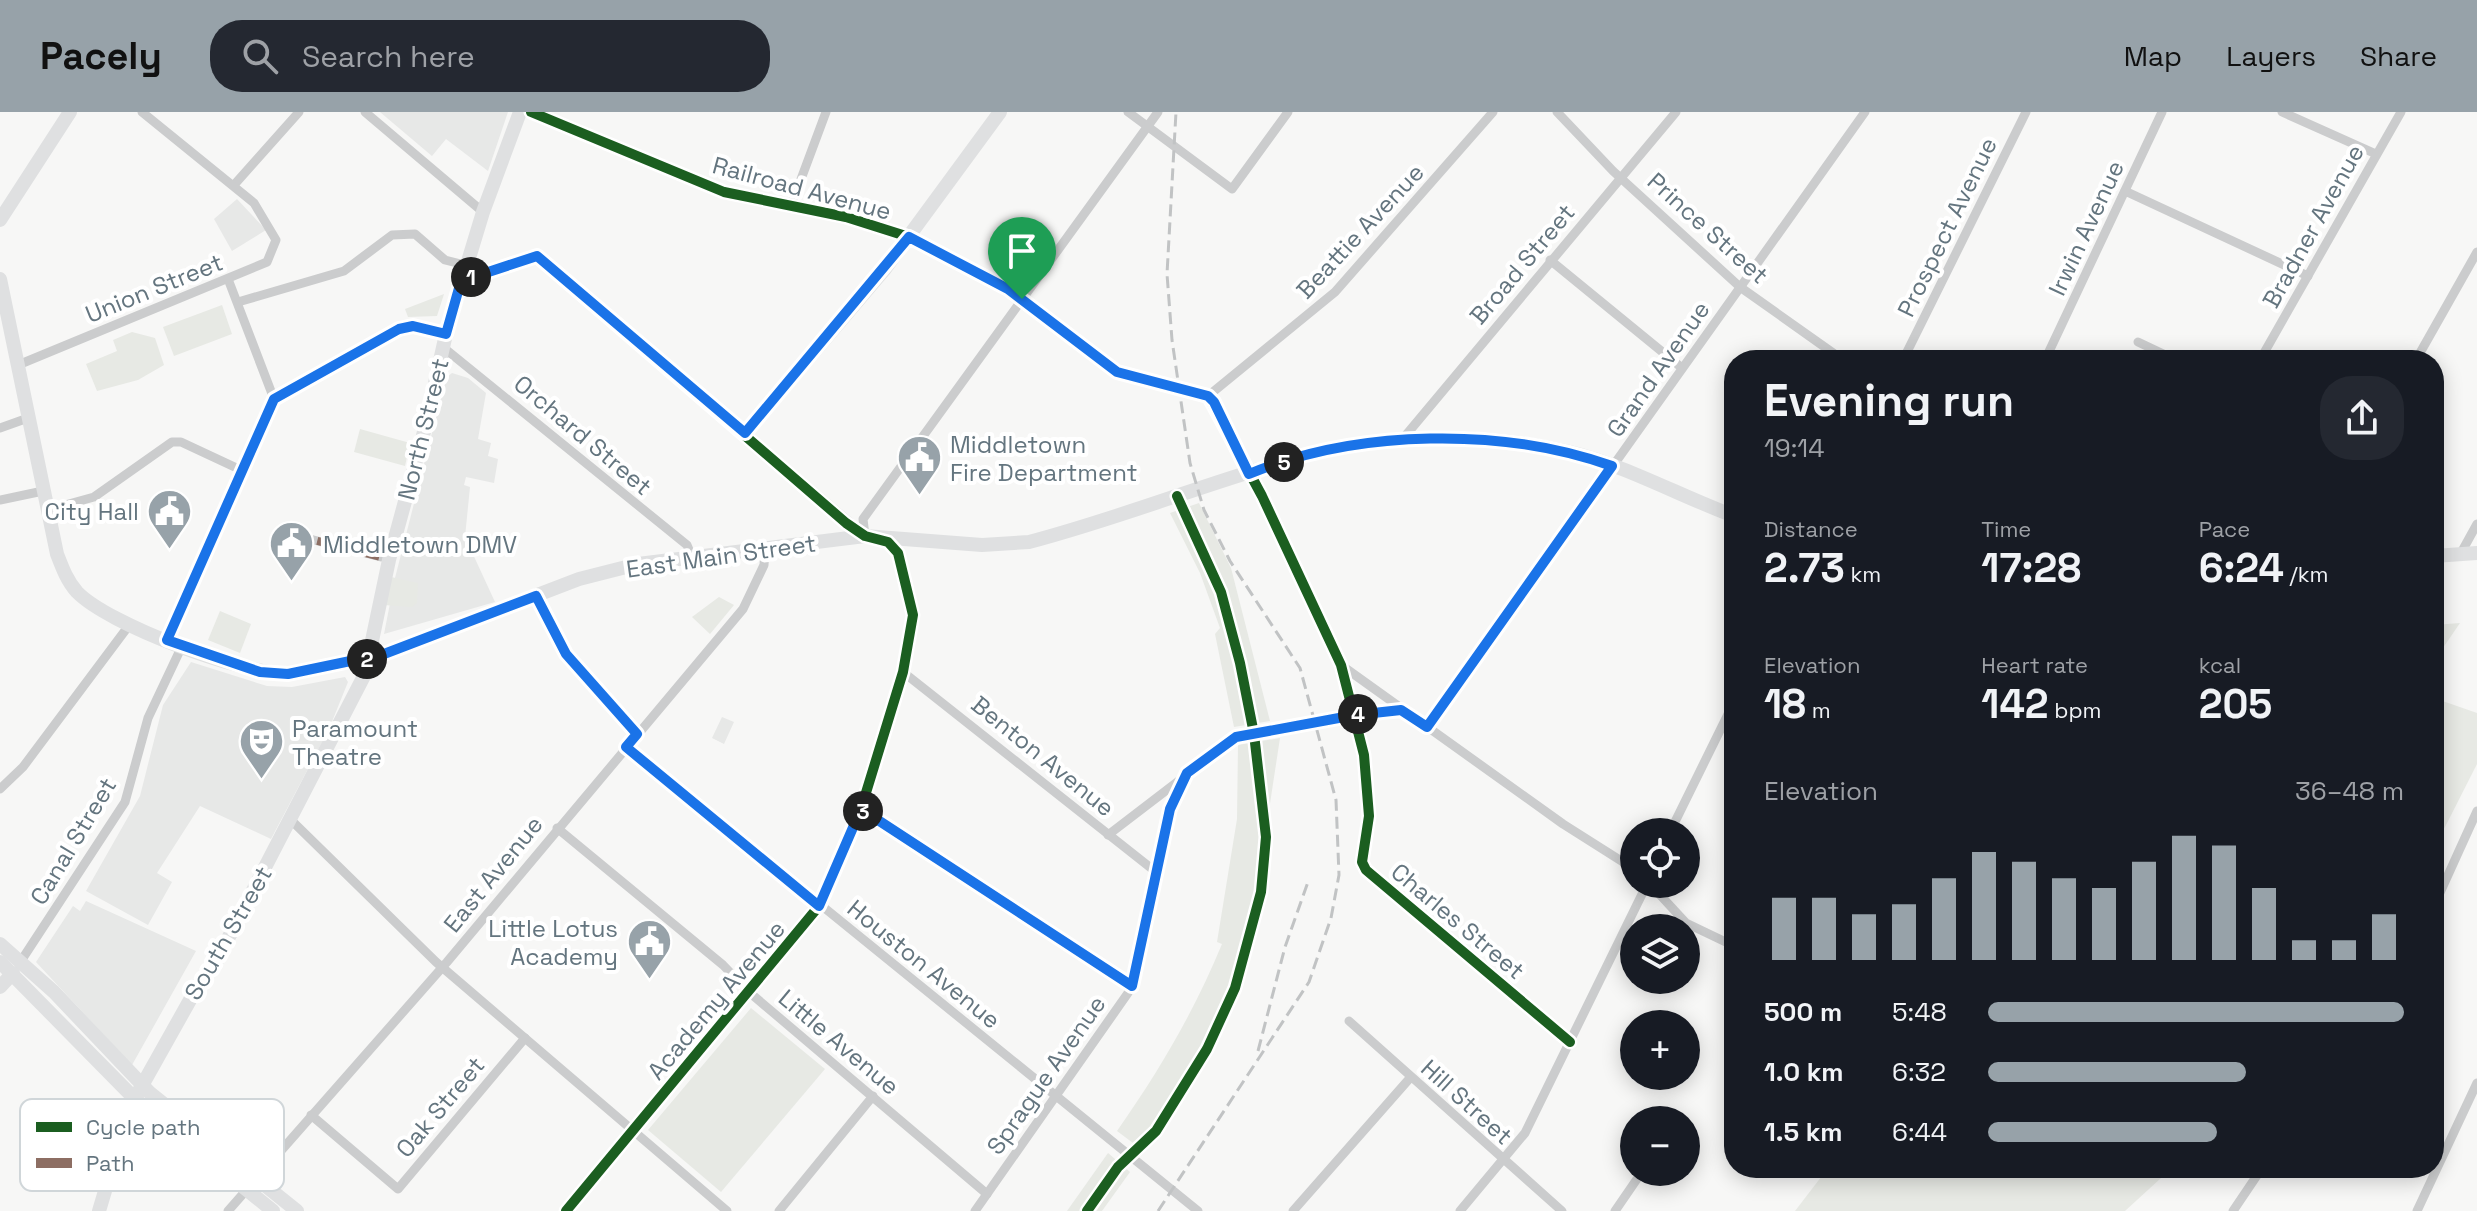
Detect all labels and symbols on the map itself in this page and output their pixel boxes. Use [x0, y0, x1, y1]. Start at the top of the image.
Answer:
street label: Prospect Avenue [1890, 132, 2004, 322]
street label: Bradner Avenue [2255, 139, 2371, 313]
street label: Railroad Avenue [709, 149, 895, 227]
street label: Irwin Avenue [2041, 156, 2131, 300]
street label: Beattie Avenue [1290, 157, 1430, 305]
street label: Prince Street [1641, 166, 1775, 290]
street label: Broad Street [1463, 197, 1581, 331]
pin [988, 217, 1056, 299]
street label: Union Street [81, 246, 227, 330]
pin: 1 [451, 257, 491, 297]
street label: Grand Avenue [1600, 295, 1716, 443]
street label: North Street [390, 355, 456, 503]
street label: Orchard Street [507, 368, 659, 502]
place label: Middletown Fire Department [950, 429, 1138, 488]
public building icon: Middletown Fire Department [895, 434, 943, 497]
pin: 5 [1264, 442, 1304, 482]
public building icon: City Hall [146, 487, 194, 550]
place label: City Hall [45, 496, 139, 527]
public building icon: Middletown DMV [268, 520, 316, 583]
street label: East Main Street [624, 527, 818, 585]
place label: Middletown DMV [323, 529, 517, 560]
pin: 2 [347, 639, 387, 679]
street label: Benton Avenue [965, 689, 1121, 823]
pin: 4 [1338, 694, 1378, 734]
place label: Paramount Theatre [292, 713, 418, 772]
theatre icon: Paramount Theatre [237, 718, 285, 781]
street label: Canal Street [23, 772, 123, 910]
pin: 3 [843, 791, 883, 831]
street label: East Avenue [437, 809, 549, 939]
street label: Charles Street [1385, 856, 1531, 986]
street label: South Street [177, 861, 279, 1005]
street label: Houston Avenue [841, 893, 1007, 1035]
place label: Little Lotus Academy [488, 913, 618, 972]
street label: Academy Avenue [640, 914, 792, 1086]
public building icon: Little Lotus Academy [625, 918, 673, 981]
street label: Little Avenue [772, 982, 906, 1102]
street label: Sprague Avenue [980, 989, 1112, 1161]
street label: Oak Street [389, 1050, 491, 1164]
street label: Hill Street [1415, 1053, 1519, 1151]
legend [20, 1099, 284, 1191]
text: Cycle path [86, 1113, 201, 1141]
text: Path [86, 1149, 135, 1177]

